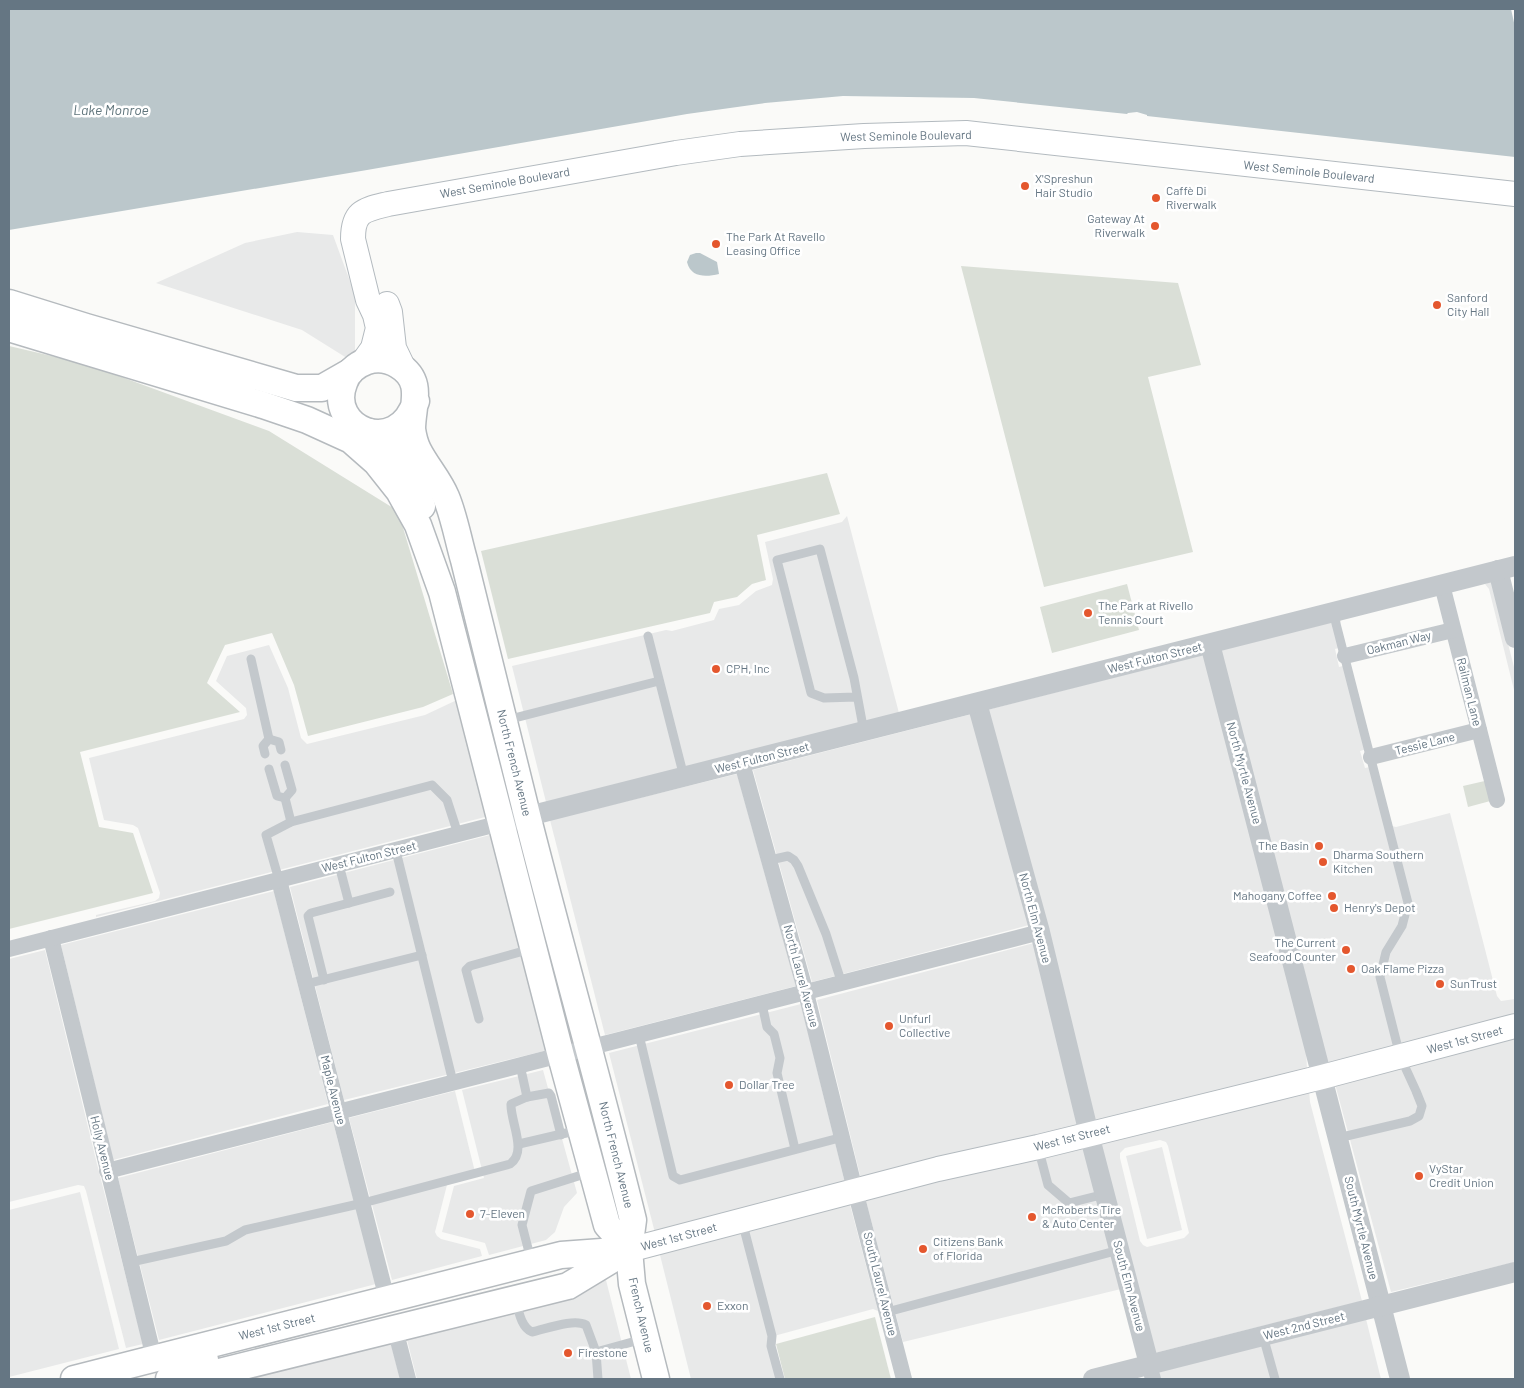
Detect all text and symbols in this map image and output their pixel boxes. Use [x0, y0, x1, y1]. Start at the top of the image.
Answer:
water label: Lake Monroe [73, 101, 149, 118]
street label: West Seminole Boulevard [840, 127, 972, 143]
street label: West Seminole Boulevard [1243, 157, 1375, 185]
street label: West Seminole Boulevard [439, 164, 571, 200]
place label: X'Spreshun Hair Studio [1035, 171, 1093, 199]
marker: X'Spreshun Hair Studio [1019, 180, 1031, 192]
place label: Caffè Di Riverwalk [1166, 183, 1216, 211]
marker: Caffè Di Riverwalk [1150, 192, 1162, 204]
place label: Gateway At Riverwalk [1087, 211, 1145, 239]
marker: Gateway At Riverwalk [1149, 220, 1161, 232]
place label: The Park At Ravello Leasing Office [726, 229, 825, 257]
marker: The Park At Ravello Leasing Office [710, 238, 722, 250]
place label: Sanford City Hall [1447, 290, 1489, 318]
marker: Sanford City Hall [1431, 299, 1443, 311]
place label: The Park at Rivello Tennis Court [1098, 598, 1193, 626]
marker: The Park at Rivello Tennis Court [1082, 607, 1094, 619]
street label: Oakman Way [1365, 627, 1433, 657]
street label: West Fulton Street [1106, 639, 1203, 676]
street label: Railman Lane [1455, 656, 1485, 727]
place label: CPH, Inc [726, 661, 770, 675]
marker: CPH, Inc [710, 663, 722, 675]
street label: North French Avenue [495, 708, 535, 818]
street label: North Myrtle Avenue [1225, 720, 1265, 825]
street label: Tessie Lane [1393, 729, 1456, 757]
street label: West Fulton Street [713, 739, 810, 776]
street label: West Fulton Street [320, 838, 417, 875]
place label: The Basin [1258, 838, 1309, 852]
marker: The Basin [1313, 840, 1325, 852]
place label: Dharma Southern Kitchen [1333, 847, 1424, 875]
marker: Dharma Southern Kitchen [1317, 856, 1329, 868]
street label: North Elm Avenue [1017, 871, 1055, 964]
place label: Mahogany Coffee [1233, 888, 1322, 902]
marker: Mahogany Coffee [1326, 890, 1338, 902]
place label: Henry's Depot [1344, 900, 1416, 914]
marker: Henry's Depot [1328, 902, 1340, 914]
street label: North Laurel Avenue [782, 923, 822, 1029]
place label: The Current Seafood Counter [1249, 935, 1337, 963]
marker: The Current Seafood Counter [1340, 944, 1352, 956]
place label: Oak Flame Pizza [1361, 961, 1444, 975]
marker: Oak Flame Pizza [1345, 963, 1357, 975]
place label: SunTrust [1450, 976, 1497, 990]
marker: SunTrust [1434, 978, 1446, 990]
place label: Unfurl Collective [899, 1011, 950, 1039]
marker: Unfurl Collective [883, 1020, 895, 1032]
street label: West 1st Street [1425, 1022, 1504, 1056]
street label: Maple Avenue [319, 1054, 349, 1126]
place label: Dollar Tree [739, 1077, 795, 1091]
marker: Dollar Tree [723, 1079, 735, 1091]
street label: North French Avenue [597, 1100, 637, 1210]
street label: Holly Avenue [88, 1114, 118, 1181]
street label: West 1st Street [1032, 1121, 1111, 1153]
place label: VyStar Credit Union [1429, 1161, 1494, 1189]
marker: VyStar Credit Union [1413, 1170, 1425, 1182]
street label: South Myrtle Avenue [1342, 1175, 1382, 1281]
place label: McRoberts Tire & Auto Center [1042, 1202, 1121, 1230]
place label: 7-Eleven [480, 1206, 525, 1220]
marker: 7-Eleven [464, 1208, 476, 1220]
marker: McRoberts Tire & Auto Center [1026, 1211, 1038, 1223]
street label: West 1st Street [639, 1219, 718, 1253]
street label: South Laurel Avenue [861, 1230, 901, 1337]
place label: Citizens Bank of Florida [933, 1234, 1003, 1262]
street label: South Elm Avenue [1111, 1239, 1149, 1333]
marker: Citizens Bank of Florida [917, 1243, 929, 1255]
street label: French Avenue [626, 1276, 657, 1354]
place label: Exxon [717, 1298, 748, 1312]
marker: Exxon [701, 1300, 713, 1312]
street label: West 2nd Street [1262, 1308, 1346, 1342]
street label: West 1st Street [237, 1310, 316, 1342]
place label: Firestone [578, 1345, 628, 1359]
marker: Firestone [562, 1347, 574, 1359]

